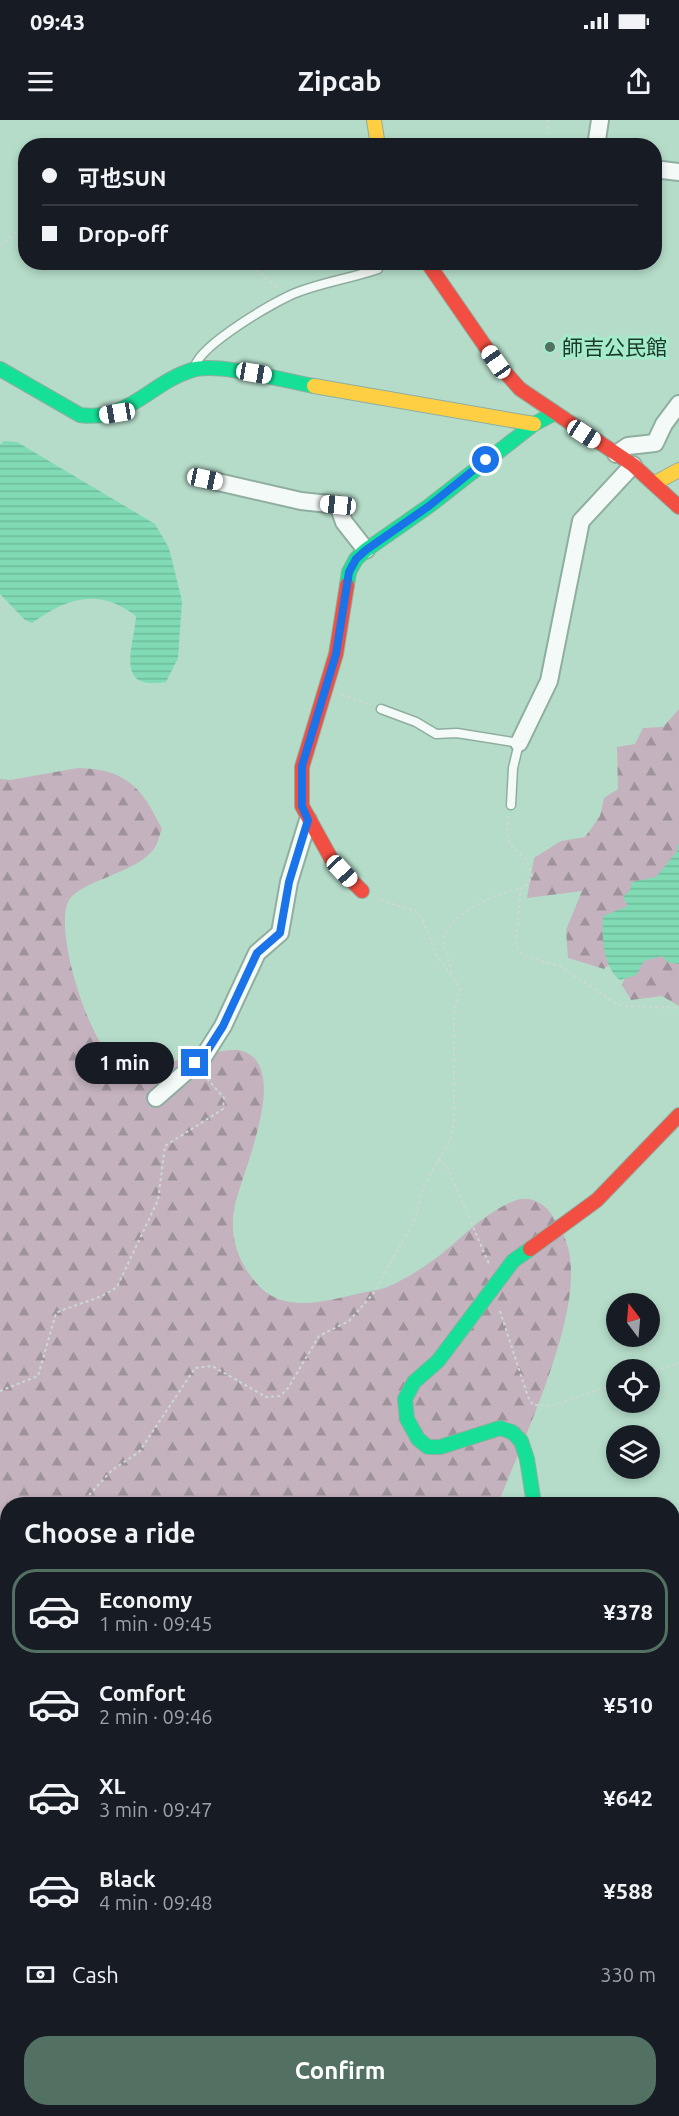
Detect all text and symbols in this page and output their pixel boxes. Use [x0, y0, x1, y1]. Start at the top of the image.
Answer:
text: 09:43 [30, 9, 85, 34]
icon: menu [24, 65, 57, 98]
icon: share [622, 65, 655, 98]
text: Zipcab [298, 66, 381, 96]
text: 可也SUN [78, 165, 166, 190]
text: Drop-off [78, 221, 168, 246]
place label: 師吉公民館 [562, 335, 667, 359]
marker: 師吉公民館 [543, 340, 557, 354]
car [478, 342, 514, 382]
car [235, 361, 273, 385]
car [98, 401, 136, 425]
car [564, 417, 604, 451]
route start [472, 446, 499, 473]
car [186, 466, 224, 492]
car [319, 494, 357, 516]
car [323, 852, 361, 890]
callout: 1 min [75, 1042, 174, 1084]
route end [181, 1049, 208, 1076]
text: 1 min [99, 1051, 150, 1074]
north arrow [606, 1293, 660, 1347]
map controls [606, 1293, 660, 1479]
button: locate [606, 1359, 660, 1413]
button: layers [606, 1425, 660, 1479]
text: Choose a ride [24, 1518, 196, 1548]
icon: car [27, 1584, 81, 1638]
text: Economy [99, 1587, 192, 1612]
text: ¥378 [603, 1599, 653, 1624]
text: 1 min · 09:45 [99, 1612, 213, 1635]
icon: car [27, 1677, 81, 1731]
text: Comfort [99, 1680, 186, 1705]
text: ¥510 [603, 1692, 653, 1717]
text: 2 min · 09:46 [99, 1705, 213, 1728]
icon: car [27, 1770, 81, 1824]
text: XL [99, 1773, 126, 1798]
text: ¥642 [603, 1785, 653, 1810]
text: 3 min · 09:47 [99, 1798, 213, 1821]
icon: car [27, 1863, 81, 1917]
text: Black [99, 1866, 156, 1891]
text: ¥588 [603, 1878, 653, 1903]
text: 4 min · 09:48 [99, 1891, 213, 1914]
icon: cash [24, 1958, 57, 1991]
text: Cash [72, 1962, 119, 1987]
text: 330 m [600, 1963, 656, 1986]
button: Confirm [24, 2036, 656, 2105]

